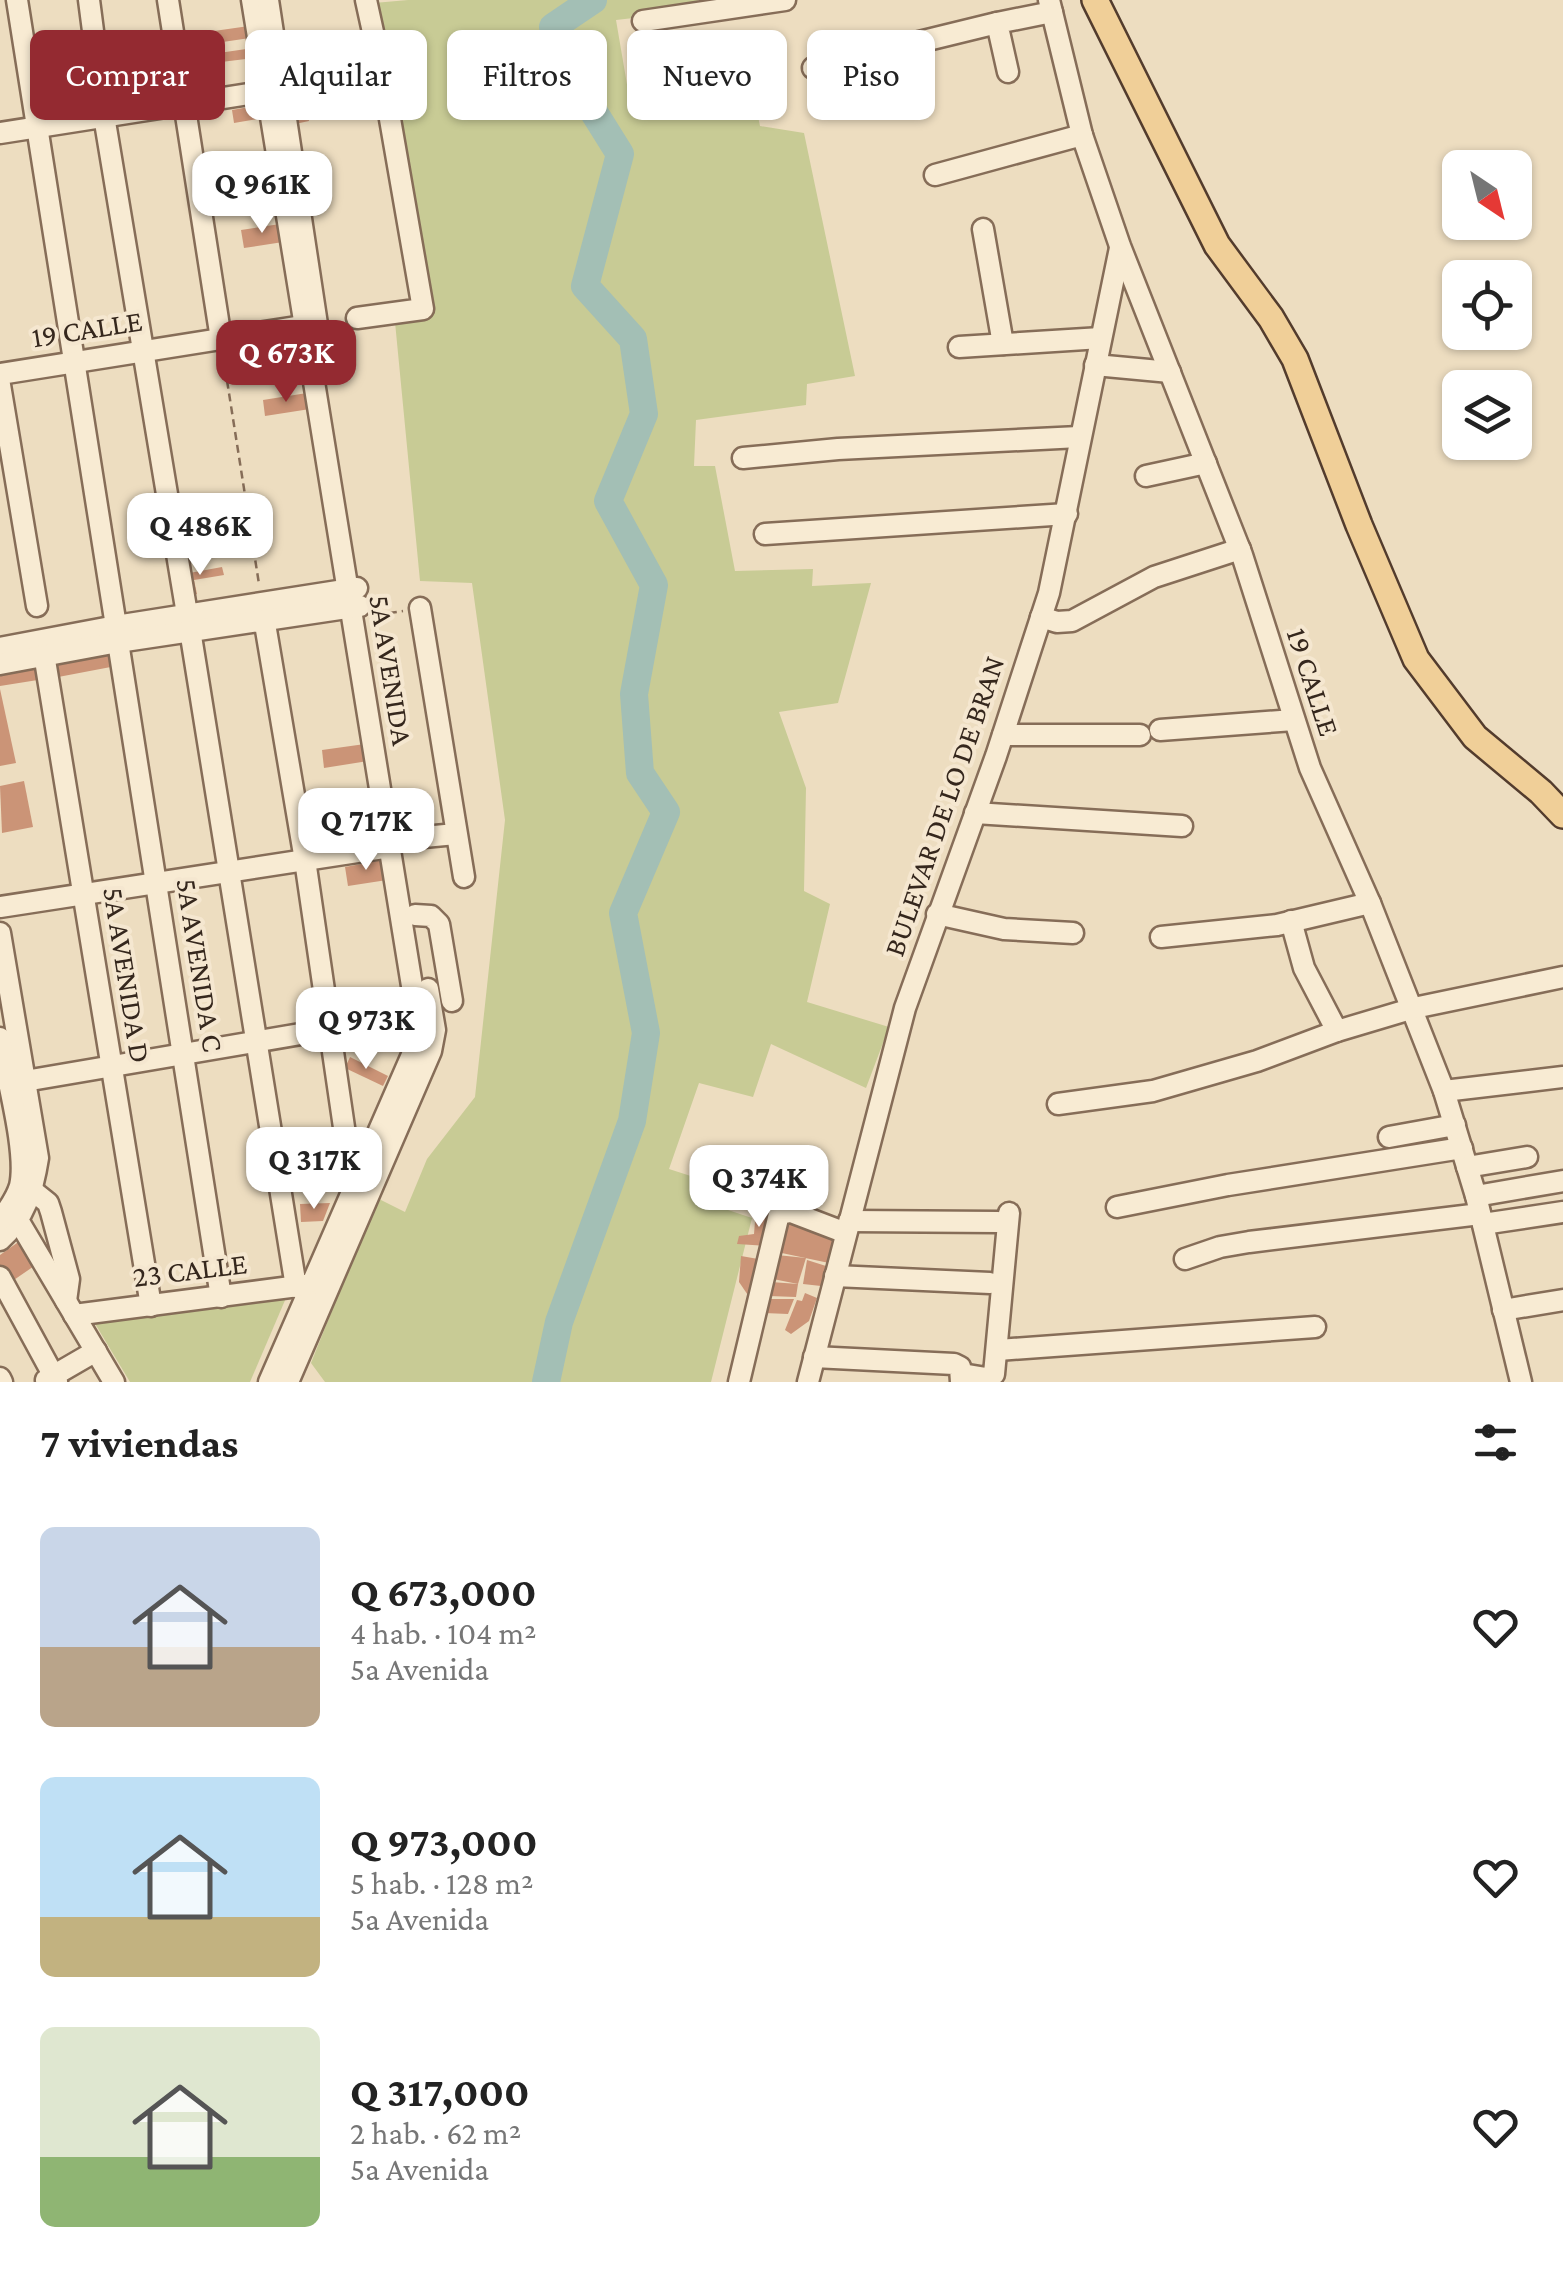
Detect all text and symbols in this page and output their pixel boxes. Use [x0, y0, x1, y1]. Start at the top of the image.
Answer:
chip: Comprar [30, 30, 225, 120]
chip: Alquilar [245, 30, 427, 120]
chip: Filtros [447, 30, 607, 120]
chip: Nuevo [627, 30, 787, 120]
chip: Piso [807, 30, 935, 120]
north arrow [1442, 150, 1532, 240]
map controls [1442, 150, 1532, 460]
pin: Q 961K [181, 151, 343, 236]
text: Q 961K [214, 165, 310, 201]
button: locate [1442, 260, 1532, 350]
street label: 19 CALLE [29, 303, 145, 354]
pin: Q 673K [205, 320, 367, 405]
text: Q 673K [238, 334, 334, 370]
button: layers [1442, 370, 1532, 460]
pin: Q 486K [119, 493, 281, 578]
text: Q 486K [149, 507, 251, 543]
street label: 5A AVENIDA [363, 592, 420, 749]
street label: 19 CALLE [1281, 624, 1346, 740]
street label: BULEVAR DE LO DE BRAN [877, 651, 1010, 960]
pin: Q 717K [285, 788, 447, 873]
text: Q 717K [320, 802, 412, 838]
street label: 5A AVENIDA C [170, 876, 231, 1054]
street label: 5A AVENIDA D [97, 885, 158, 1065]
pin: Q 973K [285, 987, 447, 1072]
text: Q 973K [318, 1001, 414, 1037]
pin: Q 317K [233, 1127, 395, 1212]
text: Q 317K [268, 1141, 360, 1177]
pin: Q 374K [678, 1145, 840, 1230]
text: Q 374K [711, 1159, 807, 1195]
street label: 23 CALLE [131, 1246, 249, 1293]
icon: filters [1468, 1415, 1523, 1470]
text: 7 viviendas [40, 1419, 238, 1466]
icon: home [120, 1567, 240, 1687]
text: Q 673,000 [350, 1568, 537, 1615]
icon: heart [1468, 1600, 1523, 1655]
text: 4 hab. · 104 m² [350, 1615, 537, 1651]
text: 5a Avenida [350, 1651, 489, 1687]
icon: home [120, 1817, 240, 1937]
text: Q 973,000 [350, 1818, 537, 1865]
icon: heart [1468, 1850, 1523, 1905]
text: 5 hab. · 128 m² [350, 1865, 533, 1901]
text: 5a Avenida [350, 1901, 489, 1937]
icon: home [120, 2067, 240, 2187]
text: Q 317,000 [350, 2068, 530, 2115]
icon: heart [1468, 2100, 1523, 2155]
text: 2 hab. · 62 m² [350, 2115, 521, 2151]
text: 5a Avenida [350, 2151, 489, 2187]

